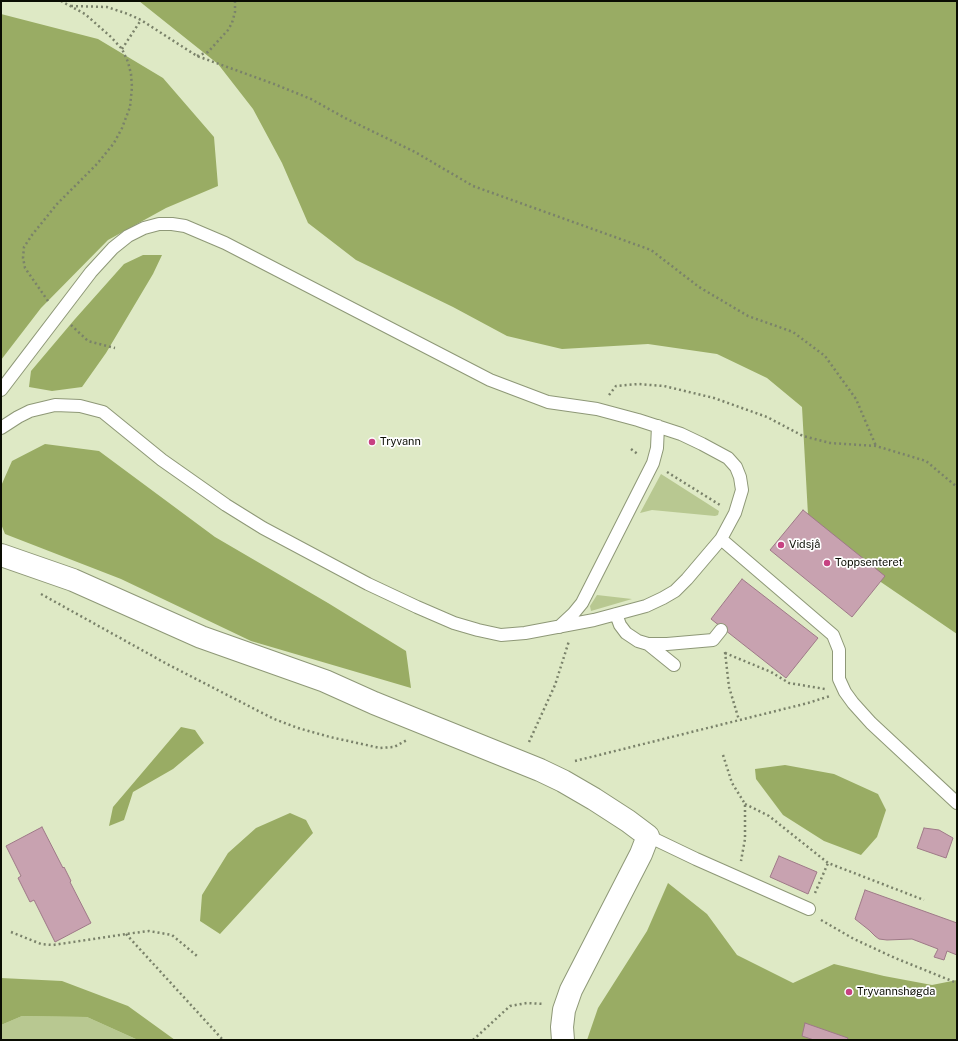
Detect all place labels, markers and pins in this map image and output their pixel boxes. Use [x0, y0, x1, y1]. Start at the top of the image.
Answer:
place label: Tryvann [380, 435, 421, 449]
marker: Tryvann [367, 437, 377, 447]
place label: Vidsjå [789, 538, 820, 552]
marker: Vidsjå [776, 540, 786, 550]
place label: Toppsenteret [835, 556, 903, 570]
marker: Toppsenteret [822, 558, 832, 568]
place label: Tryvannshøgda [857, 985, 935, 999]
marker: Tryvannshøgda [844, 987, 854, 997]

